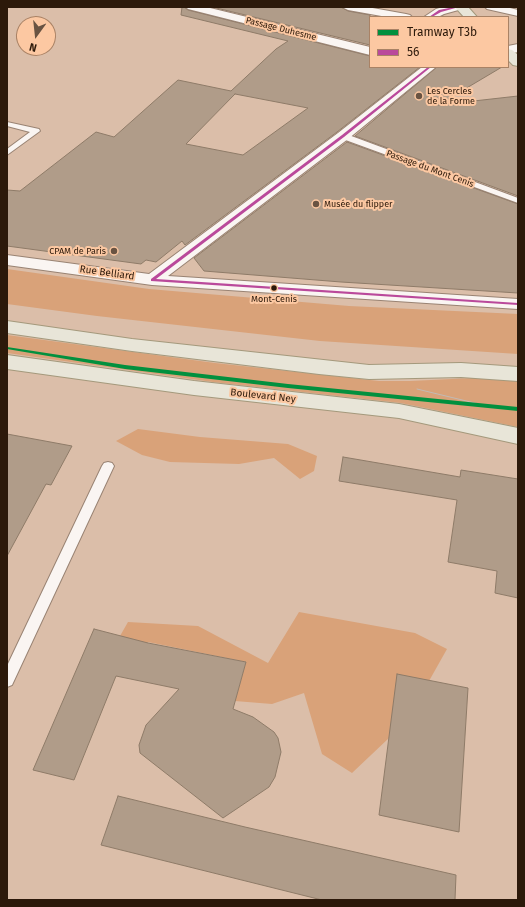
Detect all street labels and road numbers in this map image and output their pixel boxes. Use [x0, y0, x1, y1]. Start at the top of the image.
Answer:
street label: Passage Duhesme [245, 15, 317, 43]
street label: Passage du Mont Cenis [385, 148, 475, 190]
street label: Rue Belliard [79, 263, 135, 283]
street label: Boulevard Ney [230, 387, 296, 405]

